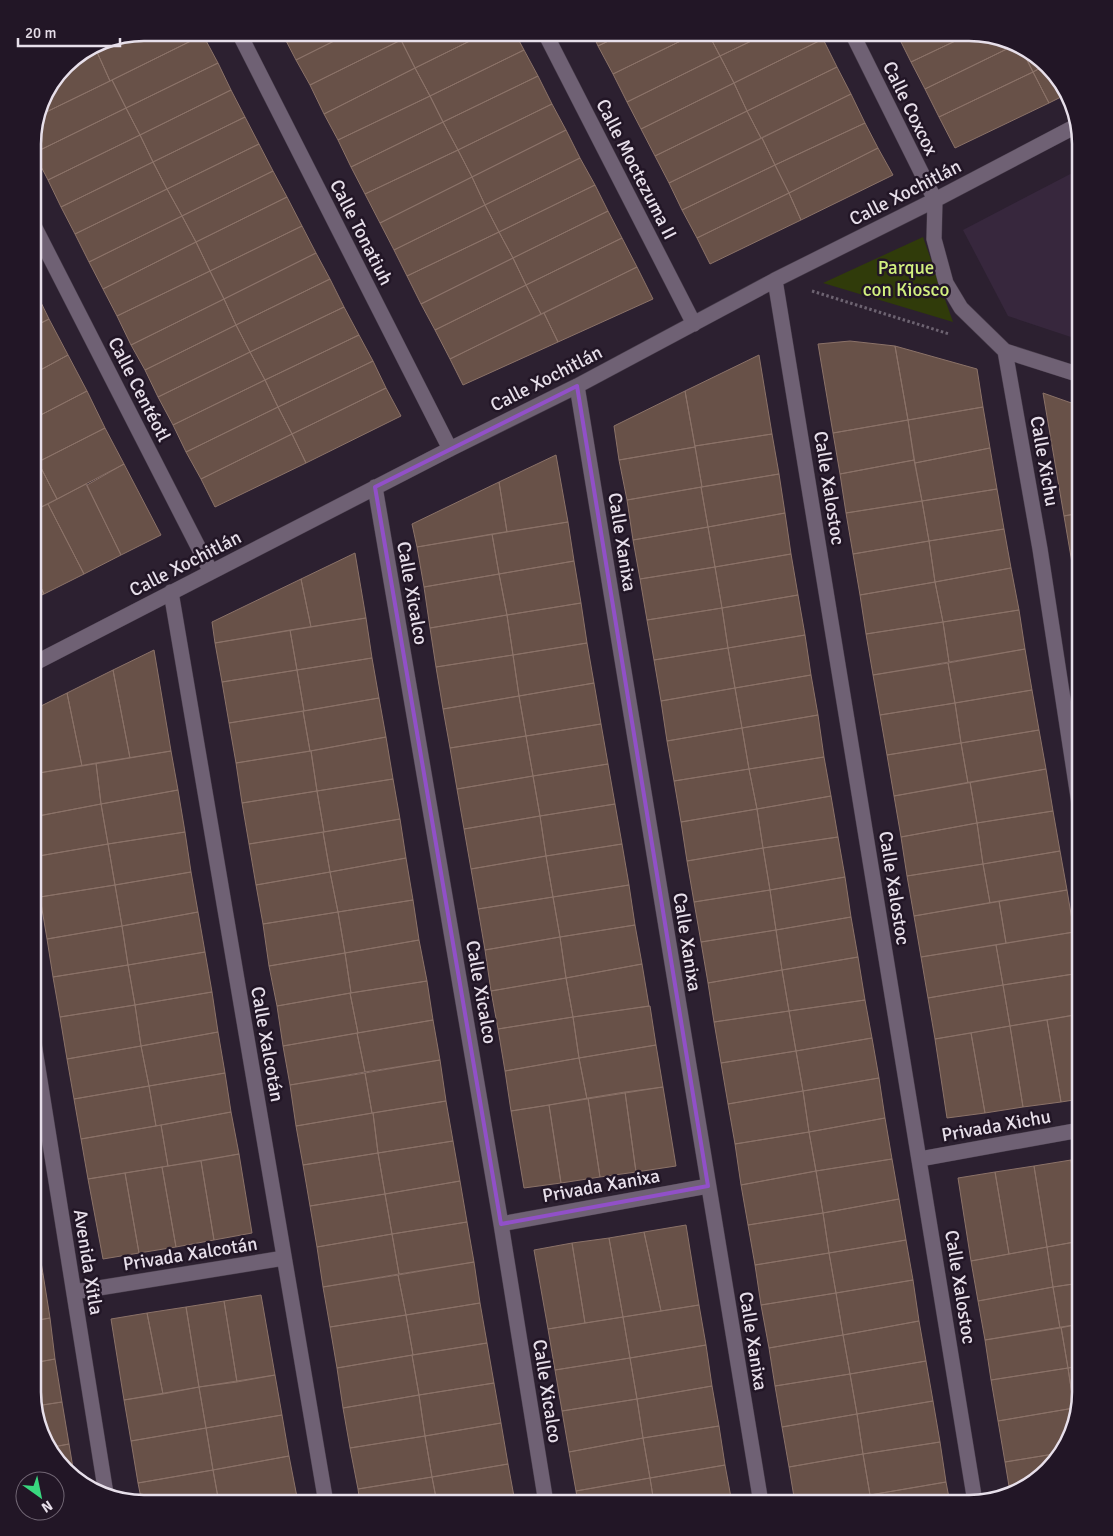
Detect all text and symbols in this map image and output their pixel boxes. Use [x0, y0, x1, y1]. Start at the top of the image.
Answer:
scale bar [18, 15, 120, 47]
text: 20 m [25, 24, 56, 42]
street label: Calle Coxcox [877, 57, 943, 160]
street label: Calle Moctezuma II [590, 95, 682, 244]
street label: Calle Xochitlán [845, 154, 966, 231]
street label: Calle Tonatiuh [324, 176, 398, 289]
park label: Parque con Kiosco [863, 256, 949, 302]
street label: Calle Centéotl [102, 333, 176, 446]
street label: Calle Xochitlán [486, 340, 607, 417]
street label: Calle Xichu [1024, 414, 1064, 508]
street label: Calle Xalostoc [808, 430, 850, 547]
street label: Calle Xanixa [602, 491, 642, 593]
street label: Calle Xochitlán [125, 525, 246, 602]
street label: Calle Xicalco [391, 540, 433, 647]
street label: Calle Xalostoc [873, 830, 915, 947]
street label: Calle Xanixa [667, 891, 707, 993]
street label: Calle Xicalco [460, 939, 502, 1046]
street label: Calle Xalcotán [245, 985, 289, 1104]
street label: Privada Xichu [940, 1105, 1053, 1147]
street label: Privada Xanixa [540, 1164, 662, 1208]
street label: Avenida Xitla [68, 1208, 108, 1317]
street label: Calle Xalostoc [939, 1229, 981, 1346]
street label: Privada Xalcotán [121, 1231, 259, 1276]
street label: Calle Xanixa [733, 1290, 773, 1392]
street label: Calle Xicalco [527, 1338, 567, 1445]
north arrow [15, 1471, 65, 1521]
text: N [38, 1497, 56, 1516]

